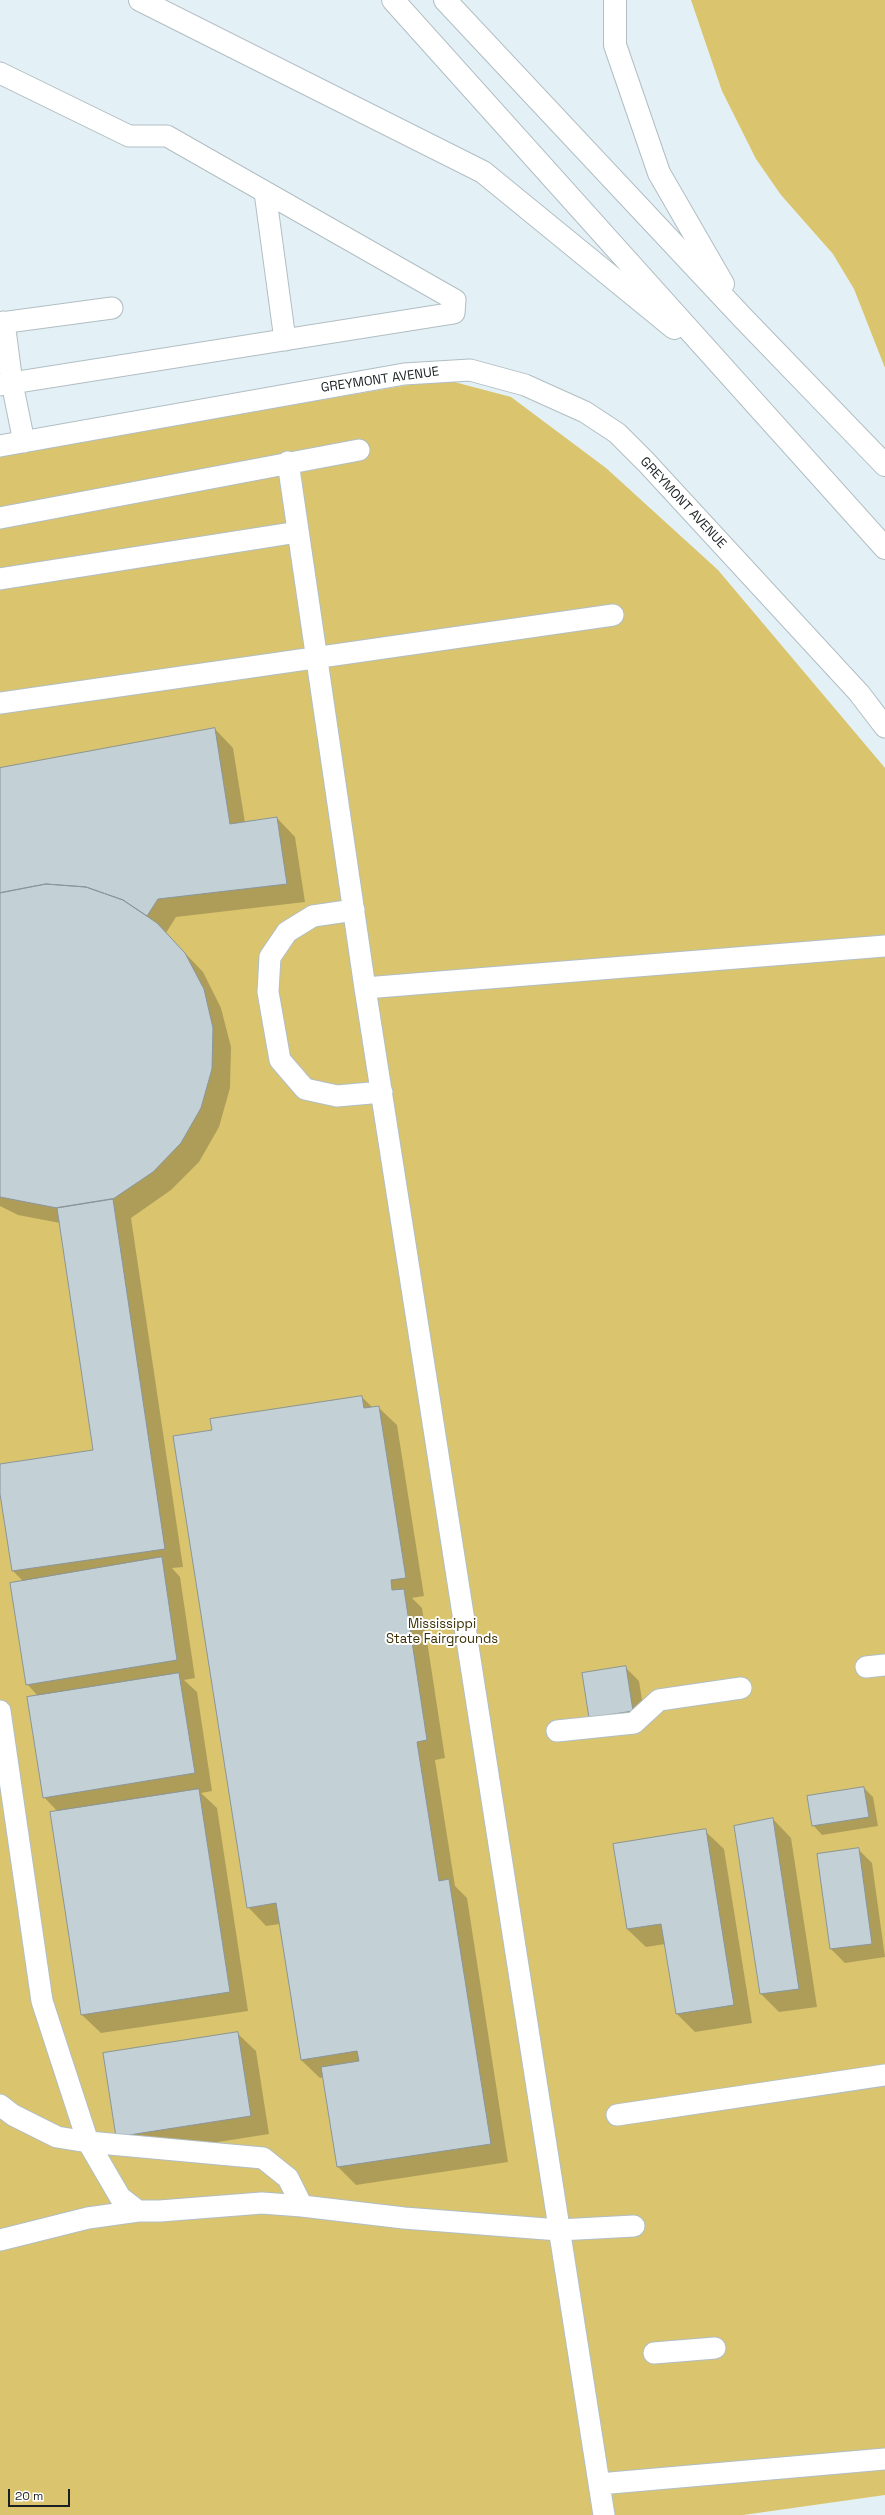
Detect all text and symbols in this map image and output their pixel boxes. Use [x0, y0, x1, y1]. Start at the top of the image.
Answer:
street label: GREYMONT AVENUE [320, 364, 440, 396]
street label: GREYMONT AVENUE [637, 454, 729, 552]
park label: Mississippi State Fairgrounds [386, 1616, 498, 1647]
scale bar [10, 2481, 72, 2507]
text: 20 m [15, 2488, 43, 2504]

